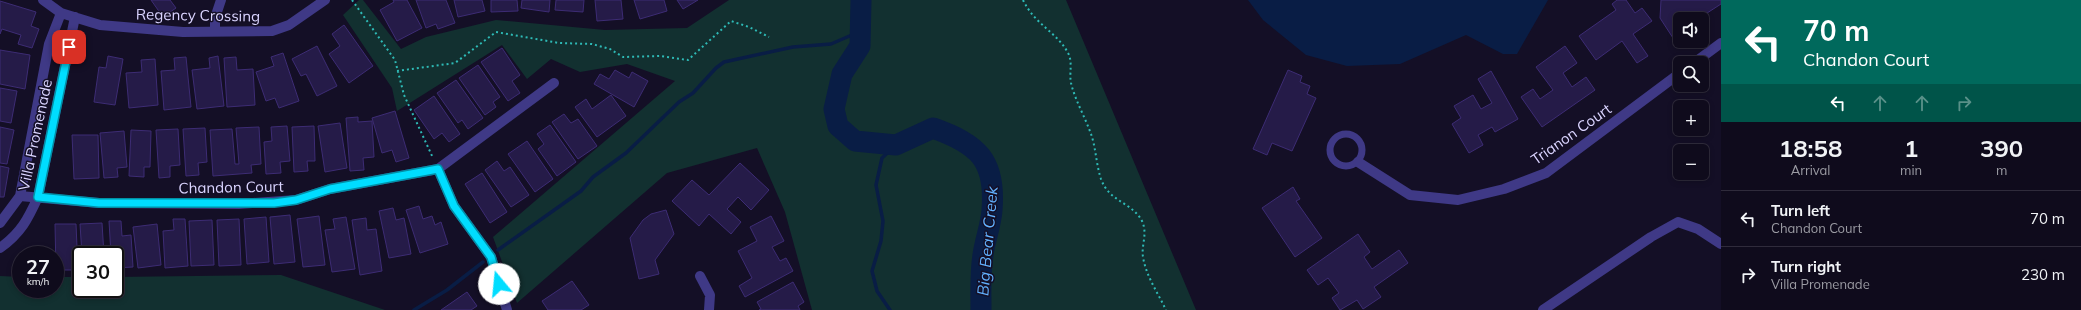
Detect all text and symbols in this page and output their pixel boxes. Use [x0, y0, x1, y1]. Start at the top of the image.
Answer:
street label: Regency Crossing [136, 4, 260, 26]
map controls [1673, 12, 1709, 180]
button: sound [1673, 12, 1709, 48]
text: 70 m [1803, 13, 1869, 48]
icon: left [1737, 16, 1789, 68]
pin [52, 30, 86, 64]
icon: arrive [58, 36, 80, 58]
text: Chandon Court [1803, 48, 1929, 71]
button: search [1673, 56, 1709, 92]
street label: Villa Promenade [14, 77, 56, 193]
icon: left [1827, 92, 1849, 114]
icon: ahead [1869, 92, 1891, 114]
icon: ahead [1911, 92, 1933, 114]
icon: right [1953, 92, 1975, 114]
street label: Trianon Court [1527, 99, 1615, 169]
button: + [1673, 100, 1709, 136]
text: 18:58 [1779, 133, 1842, 163]
text: 1 [1904, 133, 1918, 163]
text: 390 [1980, 133, 2023, 163]
button: − [1673, 144, 1709, 180]
text: Arrival [1791, 162, 1830, 178]
text: min [1900, 162, 1922, 178]
text: m [1996, 162, 2007, 178]
street label: Chandon Court [178, 177, 284, 197]
water label: Big Bear Creek [972, 185, 1002, 297]
text: Turn left [1771, 201, 1830, 220]
icon: left [1737, 208, 1759, 230]
text: 70 m [2030, 209, 2065, 228]
text: Chandon Court [1771, 220, 1862, 236]
speed limit sign: 30 [72, 246, 124, 298]
text: 27 [26, 254, 50, 279]
text: Turn right [1771, 257, 1841, 276]
position arrow [478, 263, 520, 305]
icon: right [1737, 264, 1759, 286]
text: 230 m [2021, 265, 2065, 284]
text: km/h [27, 275, 49, 288]
text: Villa Promenade [1771, 276, 1870, 292]

